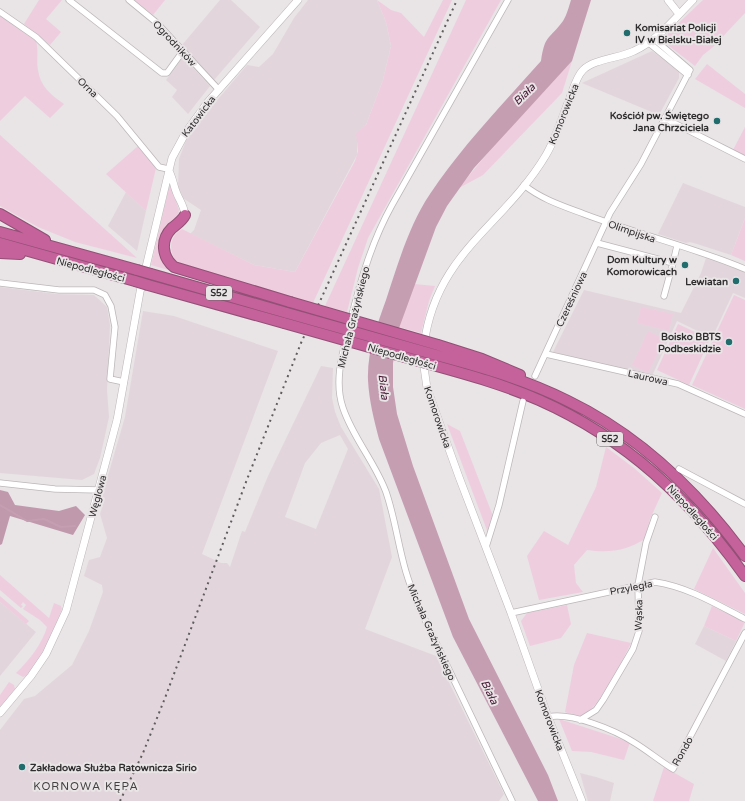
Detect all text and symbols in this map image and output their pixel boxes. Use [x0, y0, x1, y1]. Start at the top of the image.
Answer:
street label: Ogrodników [150, 18, 199, 69]
place label: Komisariat Policji IV w Bielsku-Białej [635, 22, 722, 46]
marker: Komisariat Policji IV w Bielsku-Białej [622, 28, 632, 38]
street label: Orna [75, 75, 100, 100]
water label: Biała [511, 80, 539, 108]
street label: Komorowicka [546, 82, 582, 147]
street label: Katowicka [179, 94, 218, 140]
place label: Kościół pw. Świętego Jana Chrzciciela [610, 110, 709, 134]
marker: Kościół pw. Świętego Jana Chrzciciela [712, 116, 722, 126]
street label: Olimpijska [606, 218, 657, 246]
place label: Dom Kultury w Komorowicach [606, 254, 677, 278]
street label: Niepodległości [55, 255, 126, 285]
marker: Dom Kultury w Komorowicach [680, 260, 690, 270]
street label: Michała Grażyńskiego [336, 265, 372, 369]
street label: Czereśniowa [554, 270, 590, 329]
place label: Lewiatan [685, 276, 728, 288]
marker: Lewiatan [731, 276, 741, 286]
road number: S52 [206, 286, 232, 300]
place label: Boisko BBTS Podbeskidzie [658, 331, 721, 355]
marker: Boisko BBTS Podbeskidzie [724, 337, 734, 347]
street label: Niepodległości [366, 341, 437, 372]
street label: Laurowa [627, 368, 669, 388]
water label: Biała [375, 374, 392, 401]
street label: Komorowicka [421, 385, 453, 450]
road number: S52 [597, 432, 623, 446]
street label: Węglowa [87, 474, 109, 519]
street label: Niepodległości [664, 482, 720, 543]
street label: Przyległa [609, 578, 654, 598]
street label: Michała Grażyńskiego [404, 582, 458, 682]
street label: Wąska [632, 599, 646, 631]
water label: Biała [478, 678, 501, 707]
street label: Komorowicka [532, 688, 566, 753]
street label: Rondo [670, 735, 696, 768]
marker: Zakładowa Służba Ratownicza Sirio [17, 762, 27, 772]
place label: Zakładowa Służba Ratownicza Sirio [30, 762, 197, 774]
district label: KORNOWA KĘPA [33, 780, 139, 793]

